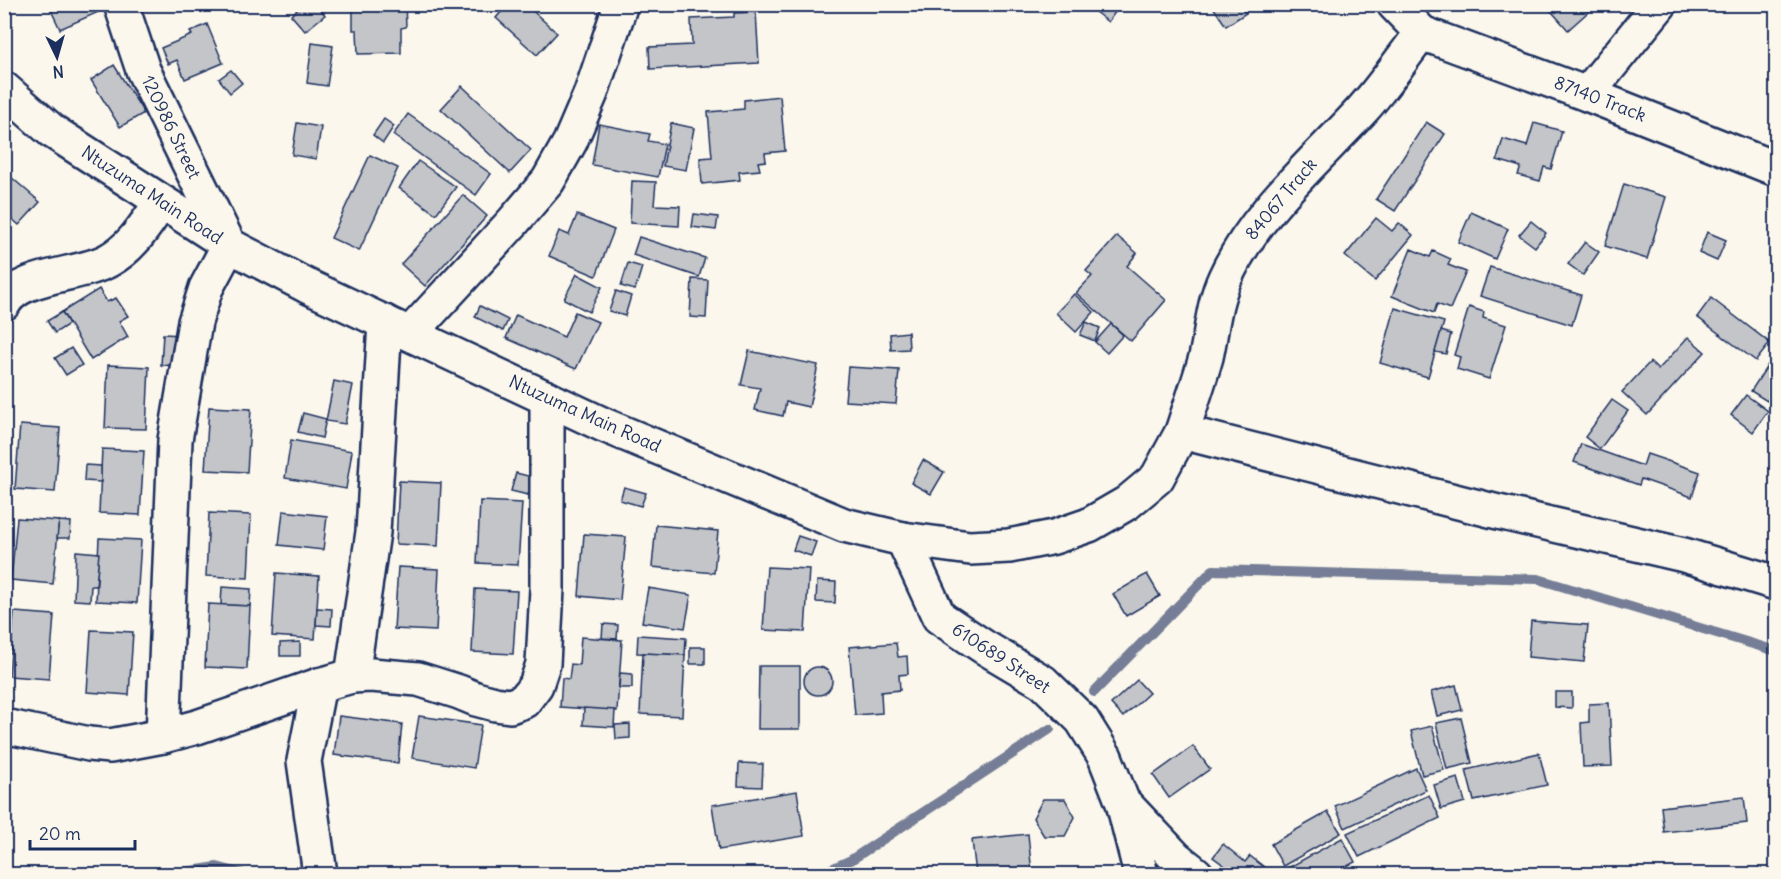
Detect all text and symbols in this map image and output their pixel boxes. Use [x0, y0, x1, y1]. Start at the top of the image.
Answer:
north arrow [27, 27, 87, 87]
text: N [52, 61, 65, 82]
street label: 87140 Track [1551, 70, 1649, 127]
street label: 120986 Street [136, 71, 206, 182]
street label: Ntuzuma Main Road [77, 140, 228, 249]
street label: 84067 Track [1240, 153, 1322, 244]
street label: Ntuzuma Main Road [506, 370, 665, 458]
street label: 610689 Street [948, 617, 1055, 698]
scale bar [30, 813, 135, 851]
text: 20 m [39, 822, 81, 845]

